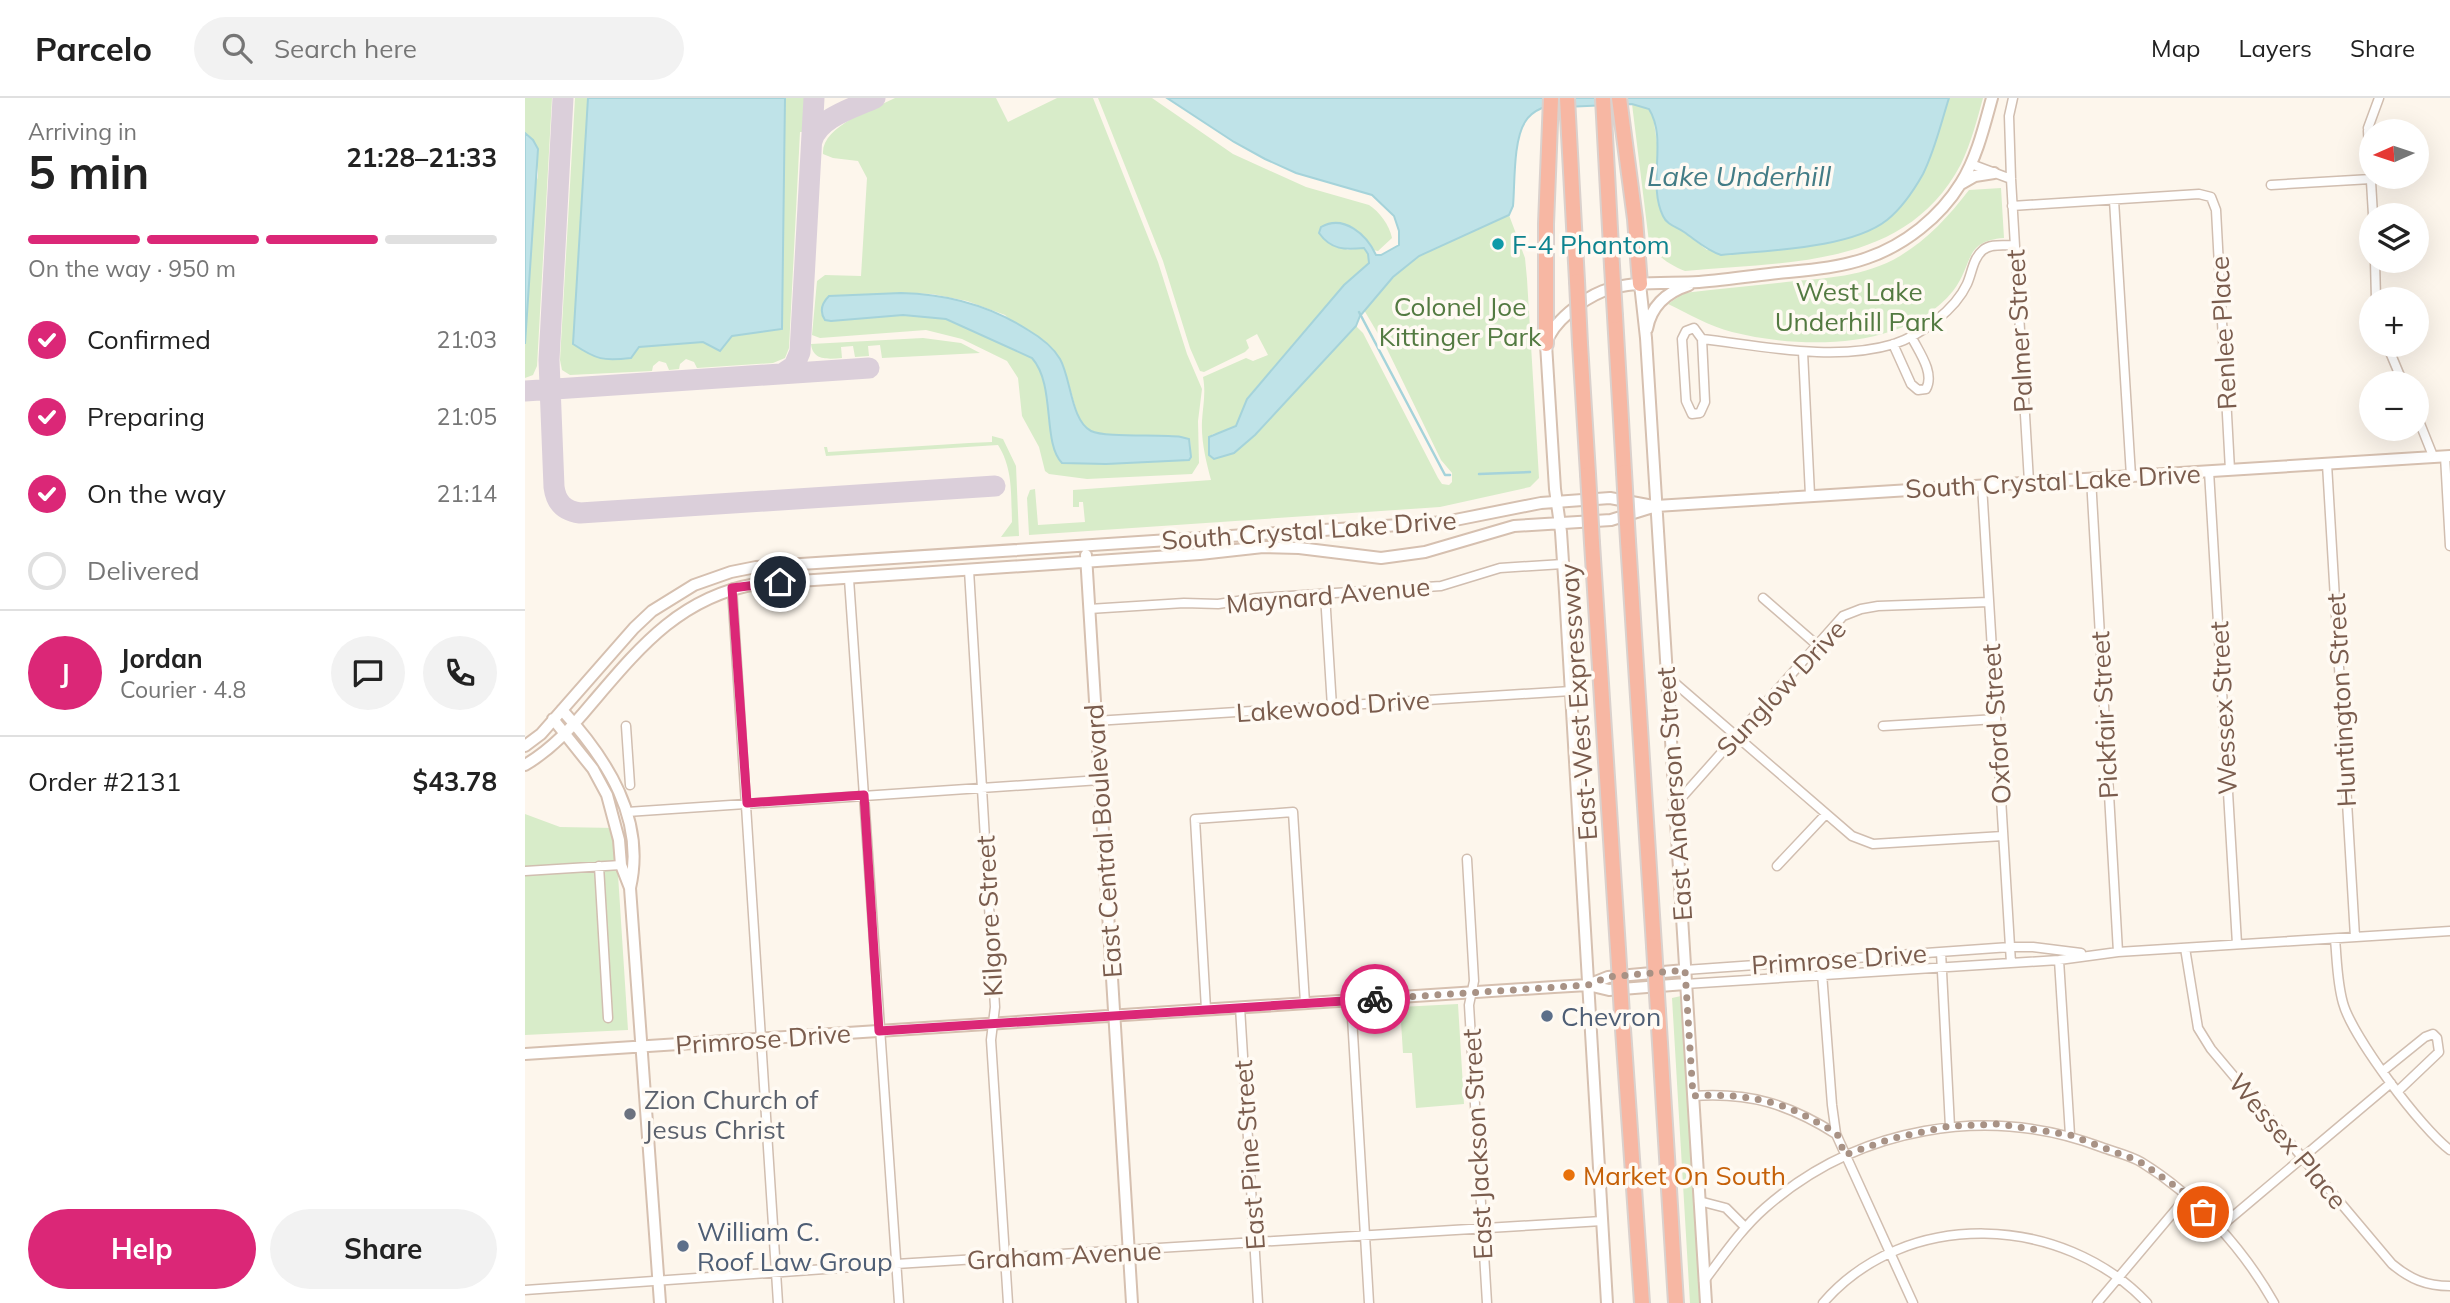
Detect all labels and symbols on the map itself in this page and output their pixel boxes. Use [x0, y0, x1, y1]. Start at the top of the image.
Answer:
north arrow [2359, 119, 2429, 189]
water label: Lake Underhill [1647, 158, 1831, 193]
place label: F-4 Phantom [1512, 228, 1670, 261]
marker: F-4 Phantom [1490, 236, 1506, 252]
street label: Palmer Street [1998, 249, 2040, 413]
street label: Renlee Place [2202, 255, 2244, 411]
park label: West Lake Underhill Park [1775, 275, 1944, 338]
park label: Colonel Joe Kittinger Park [1379, 290, 1542, 353]
street label: South Crystal Lake Drive [1904, 457, 2202, 505]
street label: South Crystal Lake Drive [1160, 503, 1458, 557]
pin [750, 552, 810, 612]
street label: East-West Expressway [1552, 562, 1604, 842]
street label: Maynard Avenue [1225, 570, 1431, 620]
street label: Huntington Street [2319, 592, 2363, 808]
street label: Sunglow Drive [1709, 613, 1853, 763]
street label: Wessex Street [2202, 620, 2244, 796]
street label: Pickfair Street [2083, 630, 2125, 800]
street label: Oxford Street [1974, 643, 2018, 805]
street label: East Anderson Street [1649, 666, 1699, 922]
street label: Lakewood Drive [1235, 683, 1431, 729]
street label: East Central Boulevard [1077, 703, 1129, 979]
street label: Kilgore Street [968, 834, 1010, 998]
street label: Primrose Drive [1750, 936, 1928, 982]
courier [1340, 964, 1410, 1034]
place label: Chevron [1561, 1000, 1661, 1033]
marker: Chevron [1539, 1008, 1555, 1024]
street label: Primrose Drive [674, 1016, 852, 1062]
street label: East Jackson Street [1454, 1028, 1500, 1260]
street label: East Pine Street [1226, 1059, 1272, 1251]
street label: Wessex Place [2222, 1066, 2354, 1216]
place label: Zion Church of Jesus Christ [644, 1083, 819, 1146]
marker: Zion Church of Jesus Christ [622, 1106, 638, 1122]
place label: Market On South [1583, 1159, 1786, 1192]
marker: Market On South [1561, 1167, 1577, 1183]
pin [2173, 1182, 2233, 1242]
place label: William C. Roof Law Group [697, 1215, 893, 1278]
street label: Graham Avenue [966, 1233, 1162, 1277]
marker: William C. Roof Law Group [675, 1238, 691, 1254]

